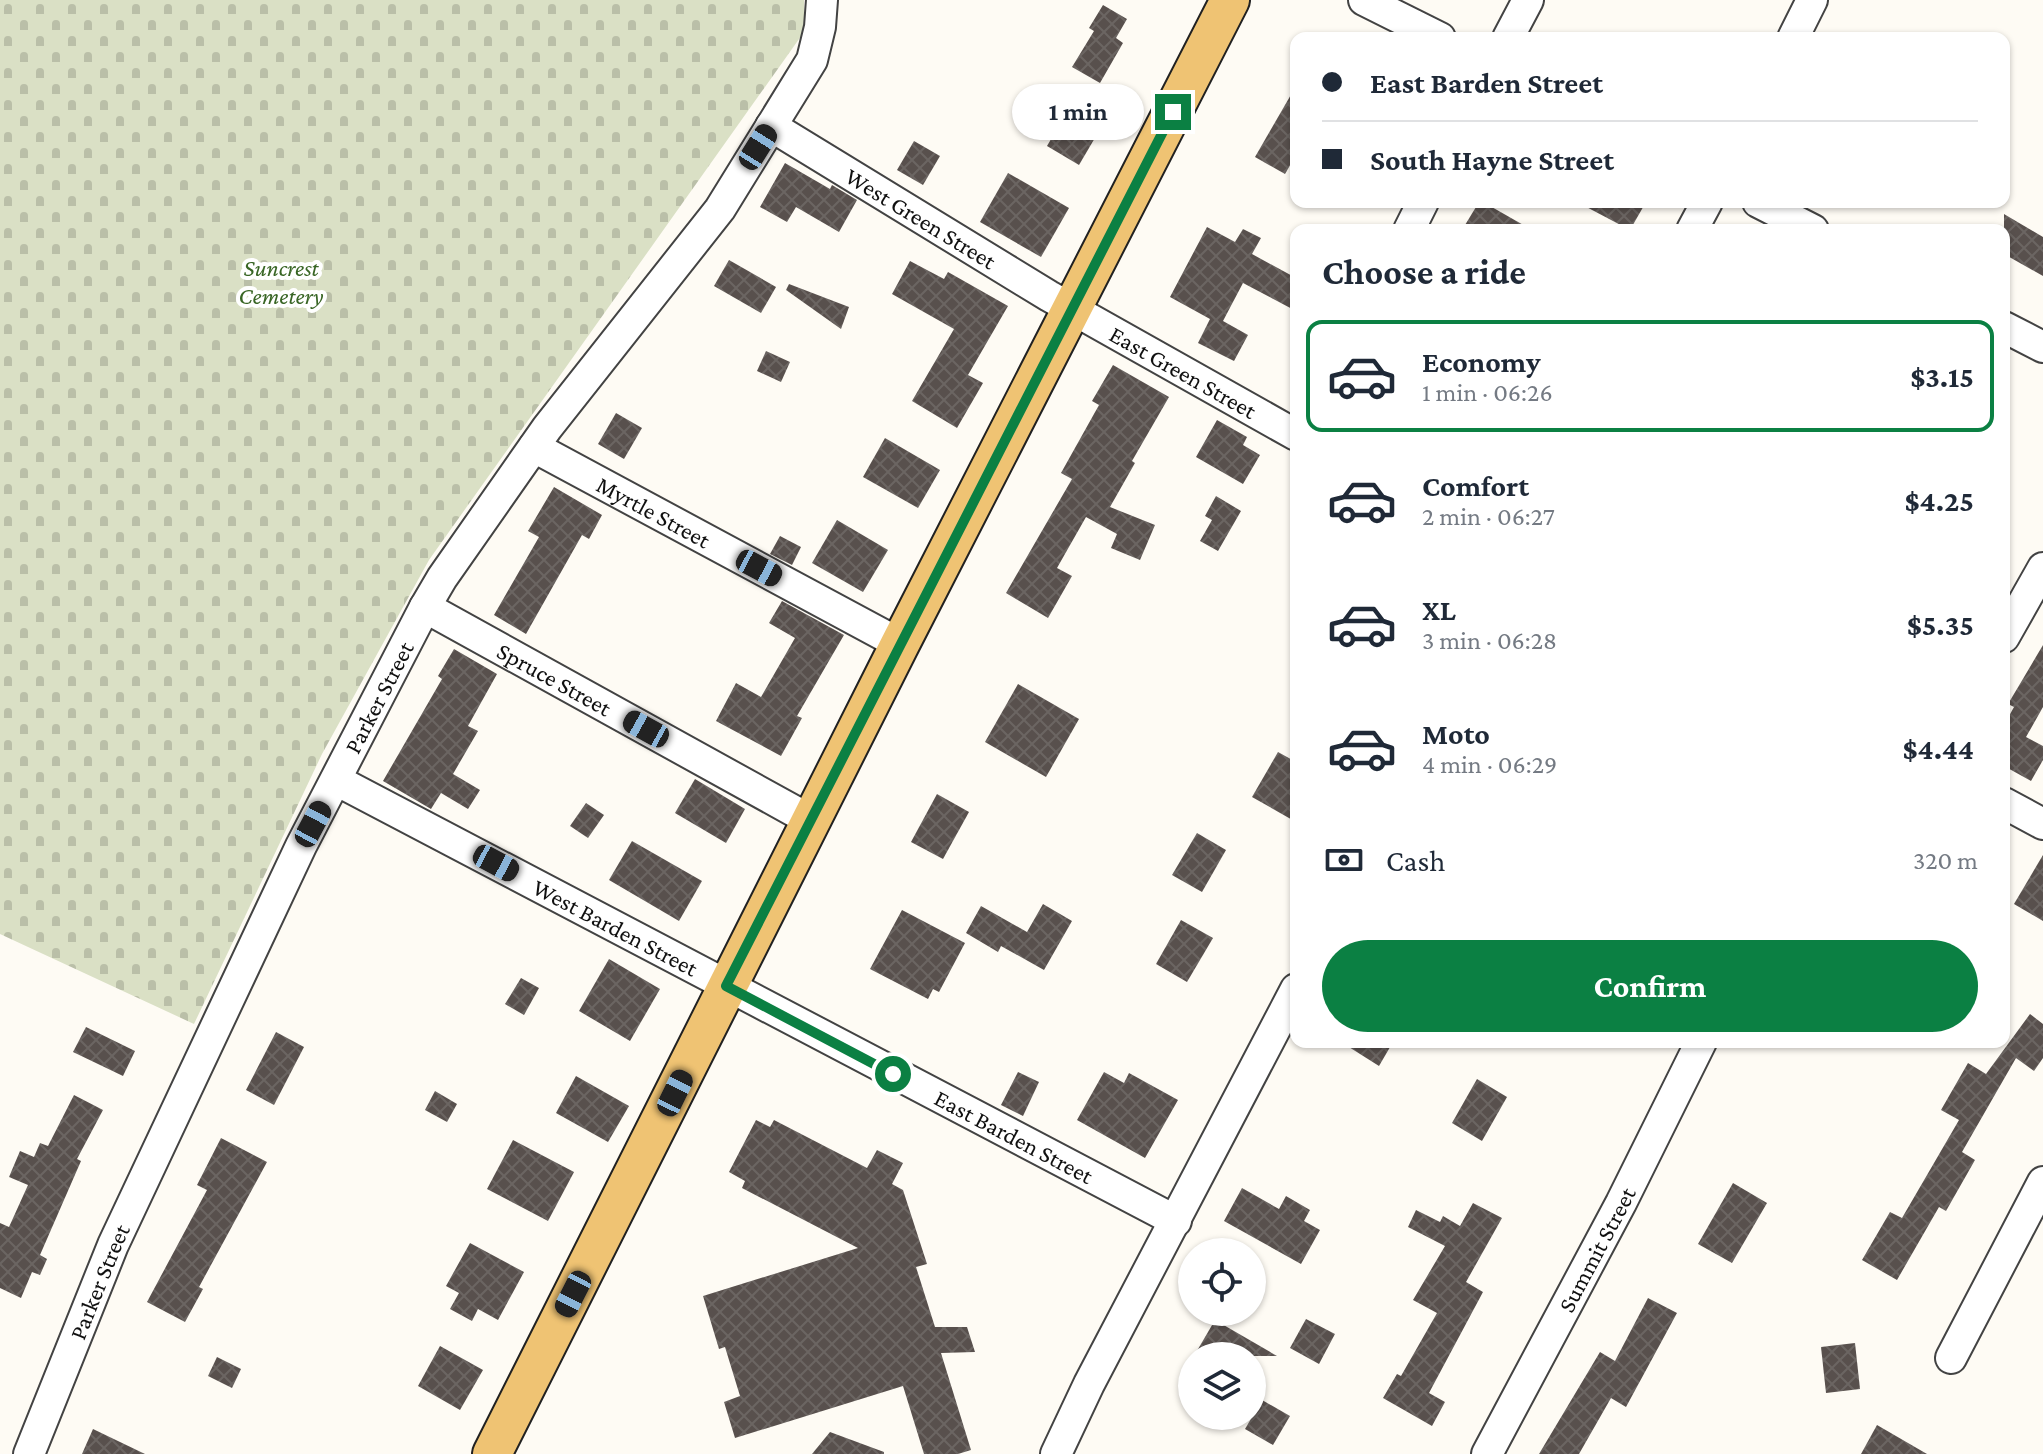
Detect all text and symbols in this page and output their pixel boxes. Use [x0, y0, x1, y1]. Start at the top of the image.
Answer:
text: East Barden Street [1370, 66, 1603, 99]
callout: 1 min [1013, 84, 1145, 140]
route end [1155, 94, 1191, 130]
text: 1 min [1048, 97, 1108, 126]
car [735, 120, 781, 174]
text: South Hayne Street [1370, 143, 1614, 176]
street label: West Green Street [841, 162, 1002, 275]
text: Choose a ride [1322, 252, 1526, 292]
park label: Suncrest Cemetery [239, 254, 323, 309]
street label: East Green Street [1105, 320, 1262, 424]
icon: car [1326, 340, 1398, 412]
text: Economy [1422, 345, 1541, 378]
text: $3.15 [1910, 360, 1974, 393]
text: 1 min · 06:26 [1422, 378, 1553, 407]
icon: car [1326, 464, 1398, 536]
text: Comfort [1422, 469, 1529, 502]
street label: Myrtle Street [592, 470, 716, 553]
text: $4.25 [1904, 484, 1974, 517]
text: 2 min · 06:27 [1422, 502, 1555, 531]
car [732, 546, 786, 590]
icon: car [1326, 588, 1398, 660]
text: XL [1422, 593, 1456, 626]
text: $5.35 [1907, 608, 1974, 641]
text: 3 min · 06:28 [1422, 626, 1557, 655]
street label: Parker Street [338, 636, 419, 758]
street label: Spruce Street [493, 636, 617, 721]
car [619, 707, 673, 751]
icon: car [1326, 712, 1398, 784]
text: Moto [1422, 717, 1490, 750]
text: $4.44 [1903, 732, 1974, 765]
text: 4 min · 06:29 [1422, 750, 1557, 779]
car [291, 797, 335, 851]
icon: cash [1322, 838, 1366, 882]
car [469, 841, 523, 885]
text: Cash [1386, 844, 1445, 877]
text: 320 m [1913, 846, 1978, 875]
street label: West Barden Street [529, 873, 704, 982]
button: Confirm [1322, 940, 1978, 1032]
route start [875, 1056, 911, 1092]
car [654, 1066, 696, 1120]
street label: East Barden Street [930, 1083, 1099, 1189]
street label: Summit Street [1552, 1182, 1641, 1316]
street label: Parker Street [63, 1218, 135, 1343]
map controls [1178, 1238, 1266, 1430]
button: locate [1178, 1238, 1266, 1326]
car [551, 1267, 595, 1321]
button: layers [1178, 1342, 1266, 1430]

